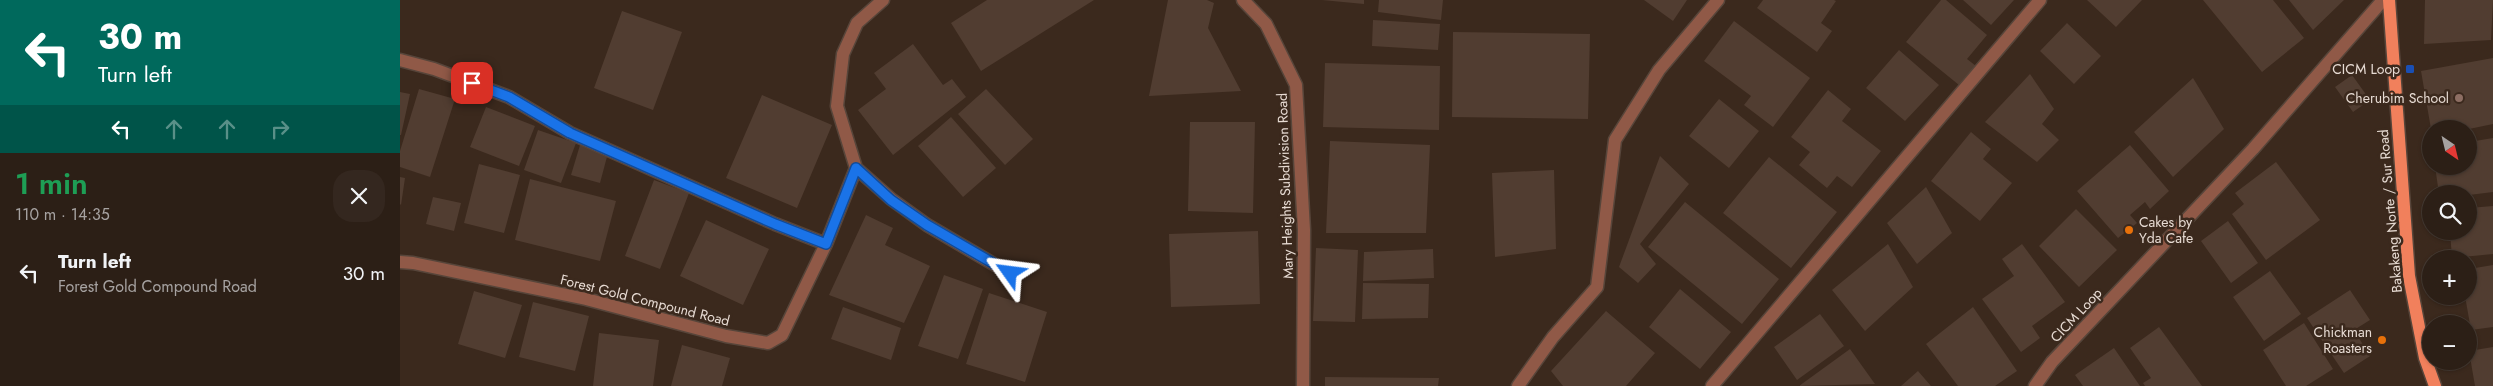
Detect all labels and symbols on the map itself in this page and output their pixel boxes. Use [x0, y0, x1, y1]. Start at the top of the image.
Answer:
place label: CICM Loop [2332, 59, 2400, 79]
pin [451, 62, 493, 104]
marker: CICM Loop [2404, 63, 2416, 75]
place label: Cherubim School [2346, 88, 2449, 108]
marker: Cherubim School [2453, 92, 2465, 104]
street label: Mary Heights Subdivision Road [1272, 93, 1298, 279]
north arrow [2422, 120, 2478, 175]
street label: Bakakeng Norte / Sur Road [2373, 129, 2407, 293]
place label: Cakes by Yda Cafe [2139, 212, 2193, 248]
marker: Cakes by Yda Cafe [2123, 224, 2135, 236]
position arrow [983, 246, 1035, 298]
street label: Forest Gold Compound Road [558, 269, 732, 331]
street label: CICM Loop [2046, 283, 2106, 347]
place label: Chickman Roasters [2314, 322, 2372, 358]
marker: Chickman Roasters [2376, 334, 2388, 346]

